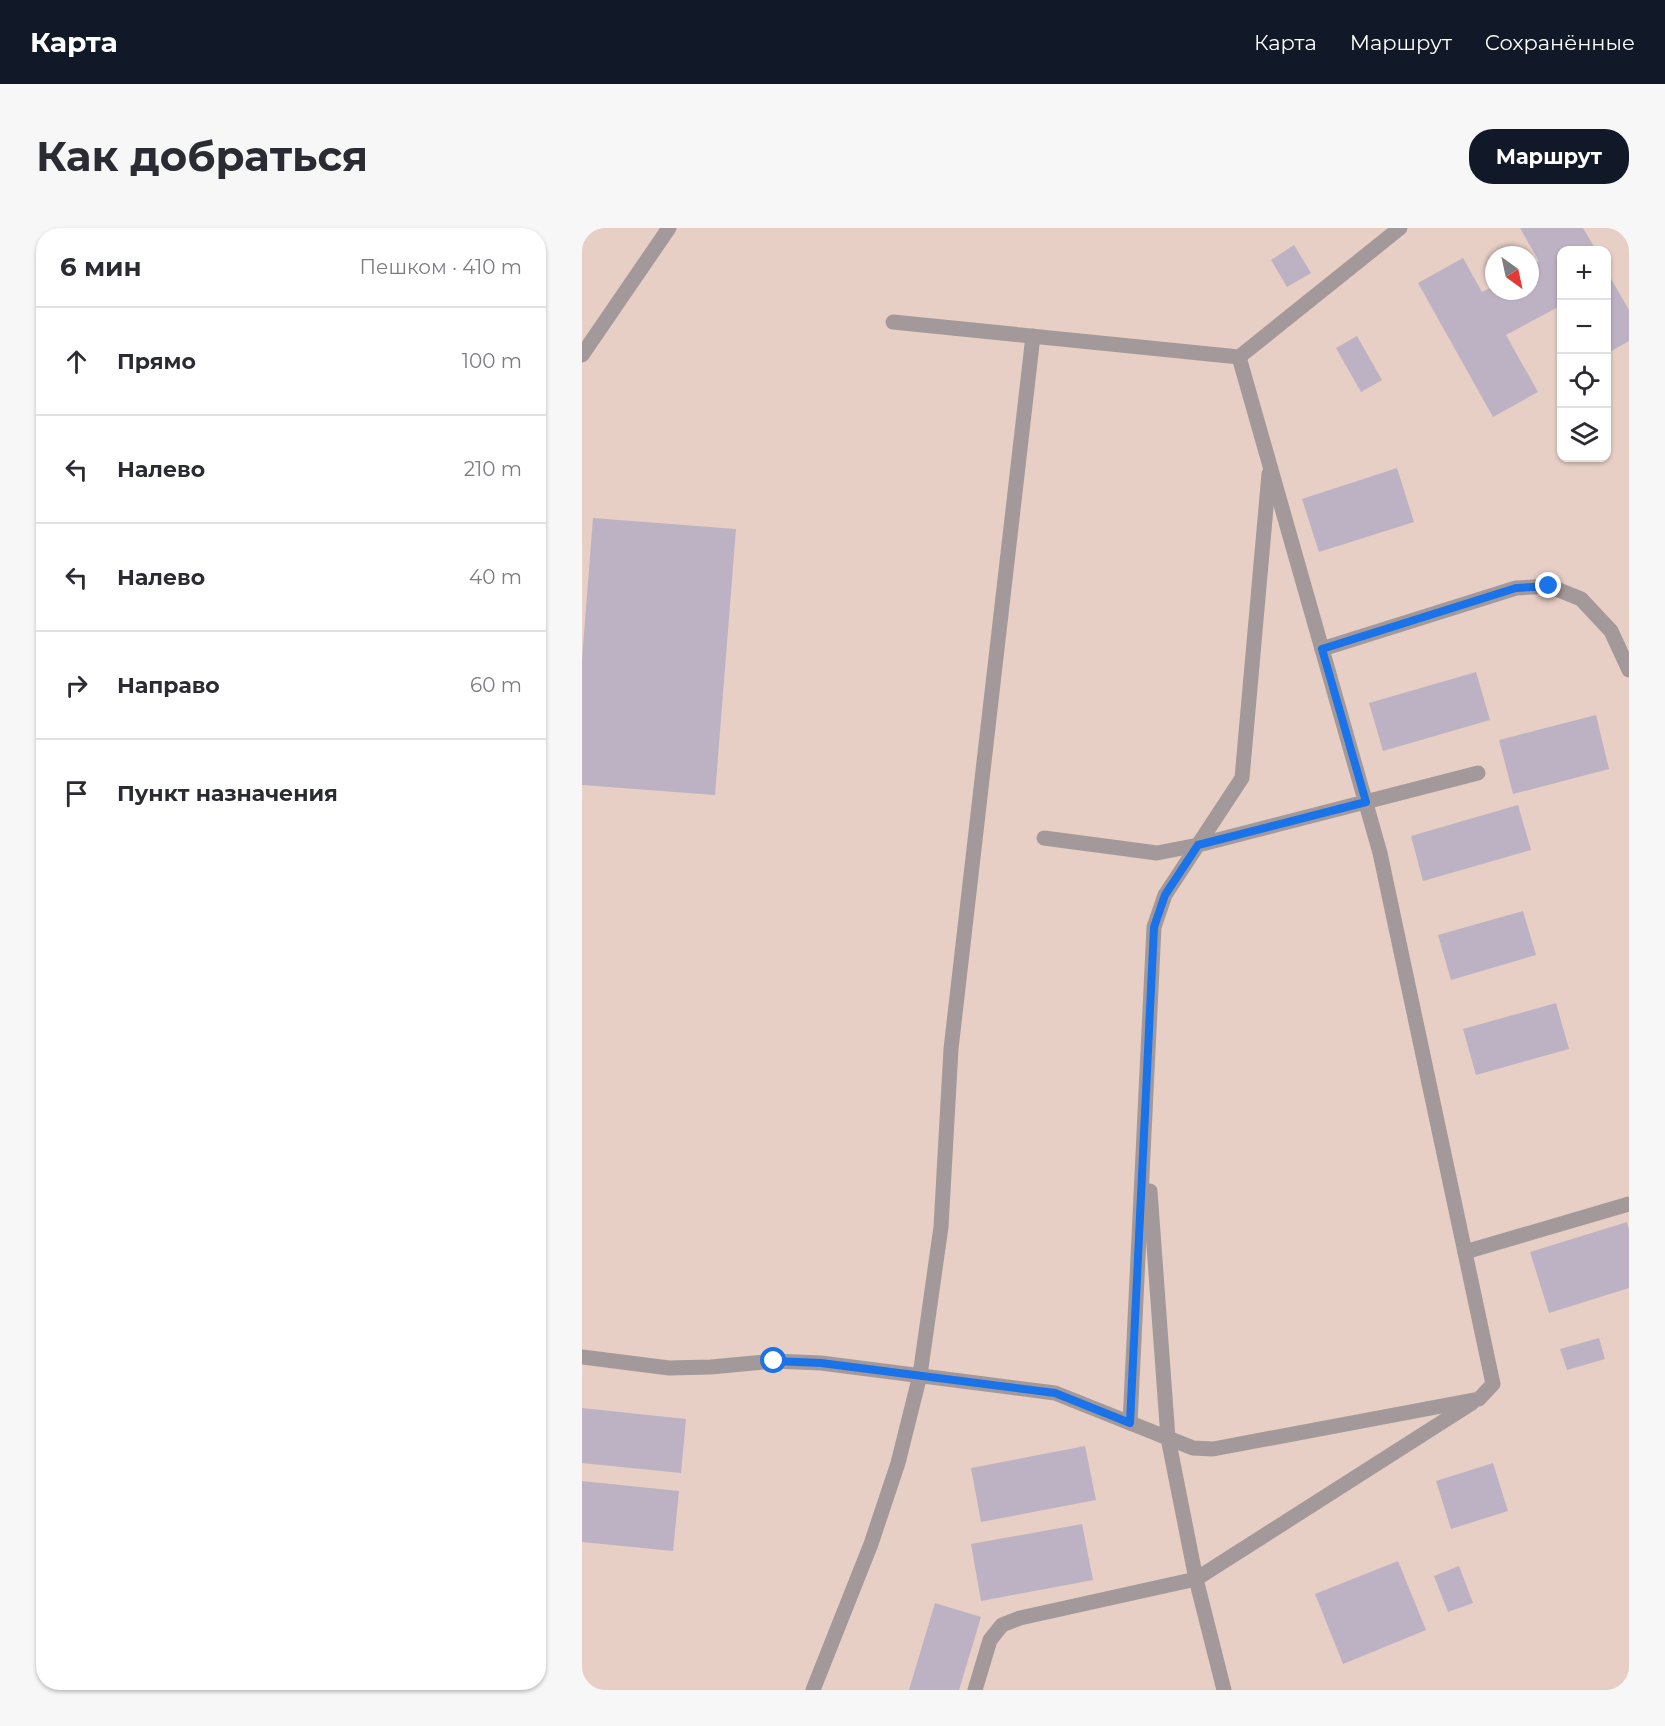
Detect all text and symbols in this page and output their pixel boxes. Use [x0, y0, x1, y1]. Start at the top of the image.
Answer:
text: Карта [30, 25, 118, 59]
text: Карта [1254, 30, 1317, 55]
text: Маршрут [1350, 30, 1452, 55]
text: Сохранённые [1485, 30, 1635, 55]
button: Маршрут [1469, 129, 1629, 184]
text: Как добраться [36, 130, 368, 182]
north arrow [1485, 246, 1539, 300]
map controls [1557, 246, 1611, 462]
button: + [1557, 246, 1611, 300]
text: 6 мин [60, 251, 142, 283]
text: Пешком · 410 m [360, 255, 522, 279]
button: − [1557, 300, 1611, 354]
icon: ahead [60, 345, 93, 378]
text: Прямо [117, 348, 196, 375]
text: 100 m [462, 349, 522, 373]
button: locate [1557, 354, 1611, 408]
button: layers [1557, 408, 1611, 462]
icon: left [60, 453, 93, 486]
text: Налево [117, 456, 205, 483]
text: 210 m [464, 457, 522, 481]
icon: left [60, 561, 93, 594]
text: Налево [117, 564, 205, 591]
text: 40 m [469, 565, 522, 589]
route end [1535, 572, 1561, 598]
icon: right [60, 669, 93, 702]
text: Направо [117, 672, 220, 699]
text: 60 m [470, 673, 522, 697]
icon: arrive [60, 777, 93, 810]
text: Пункт назначения [117, 780, 338, 807]
route start [760, 1347, 786, 1373]

